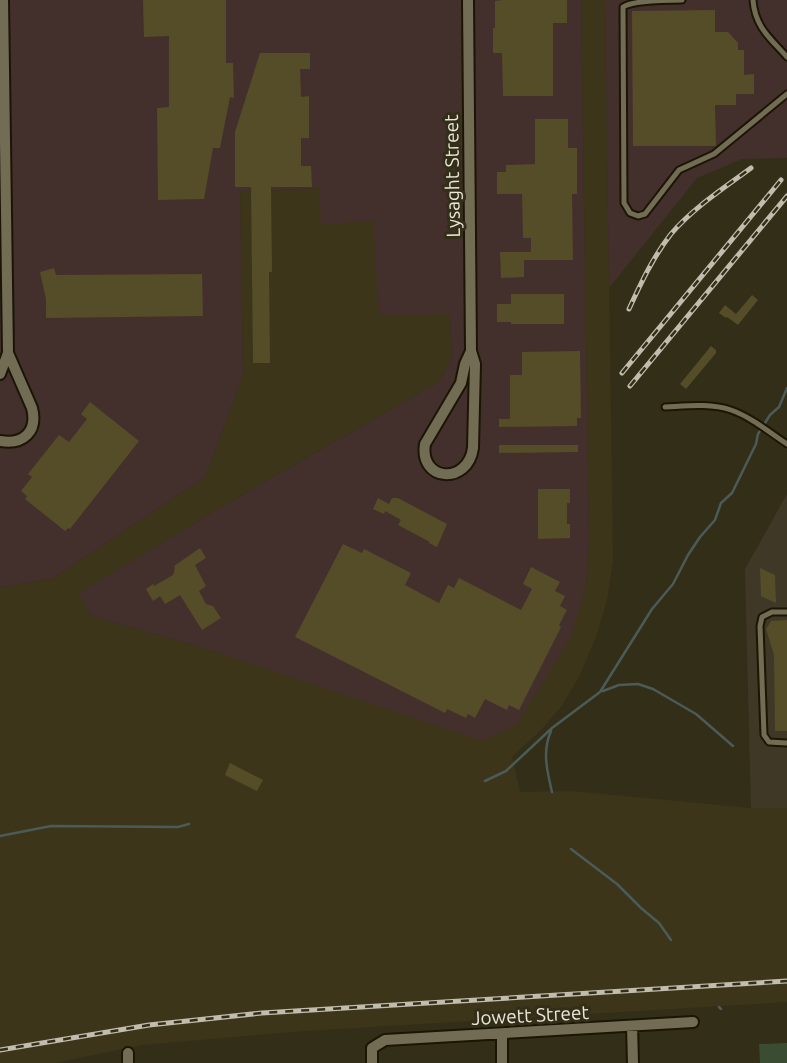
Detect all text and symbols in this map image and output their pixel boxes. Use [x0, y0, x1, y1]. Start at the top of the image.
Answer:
street label: Lysaght Street [440, 114, 464, 238]
street label: Jowett Street [471, 1001, 590, 1029]

